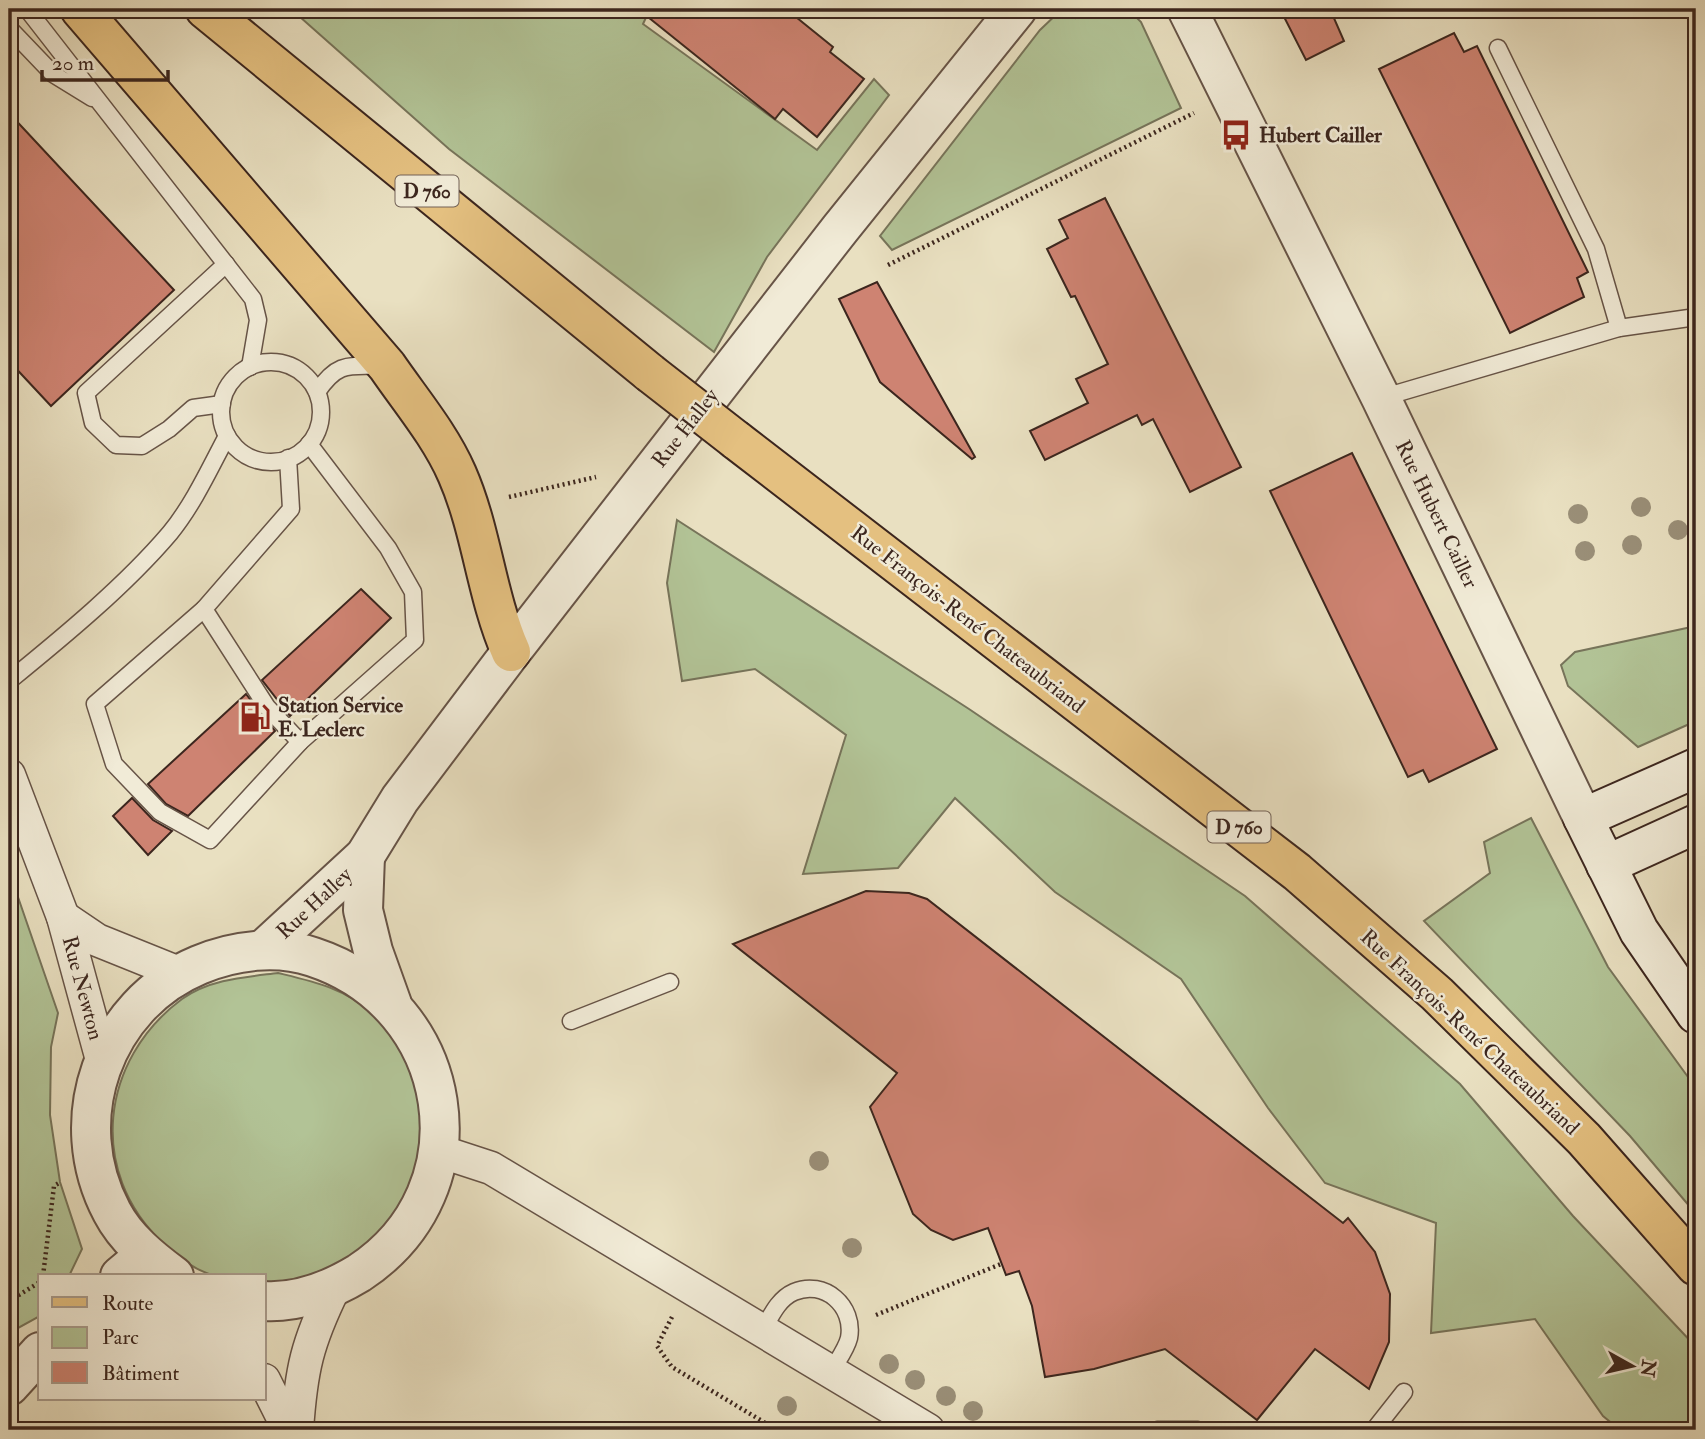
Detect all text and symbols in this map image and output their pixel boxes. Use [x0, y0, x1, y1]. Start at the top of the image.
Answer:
scale bar [42, 38, 168, 82]
text: 20 m [52, 50, 94, 77]
bus stop icon: Hubert Cailler [1219, 118, 1253, 152]
place label: Hubert Cailler [1259, 122, 1383, 149]
road number: D 760 [396, 176, 458, 206]
street label: Rue Halley [646, 383, 725, 473]
street label: Rue Hubert Cailler [1389, 436, 1484, 593]
street label: Rue François-René Chateaubriand [845, 519, 1091, 720]
place label: Station Service E. Leclerc [278, 692, 403, 743]
fuel station icon: Station Service E. Leclerc [238, 700, 272, 734]
road number: D 760 [1208, 812, 1270, 842]
street label: Rue Halley [271, 861, 358, 945]
street label: Rue François-René Chateaubriand [1354, 924, 1585, 1142]
street label: Rue Newton [56, 933, 109, 1043]
legend [38, 1274, 266, 1400]
text: Route [102, 1290, 154, 1317]
text: Parc [102, 1324, 139, 1351]
north arrow [1596, 1330, 1666, 1400]
text: N [1635, 1357, 1661, 1379]
text: Bâtiment [102, 1360, 179, 1387]

